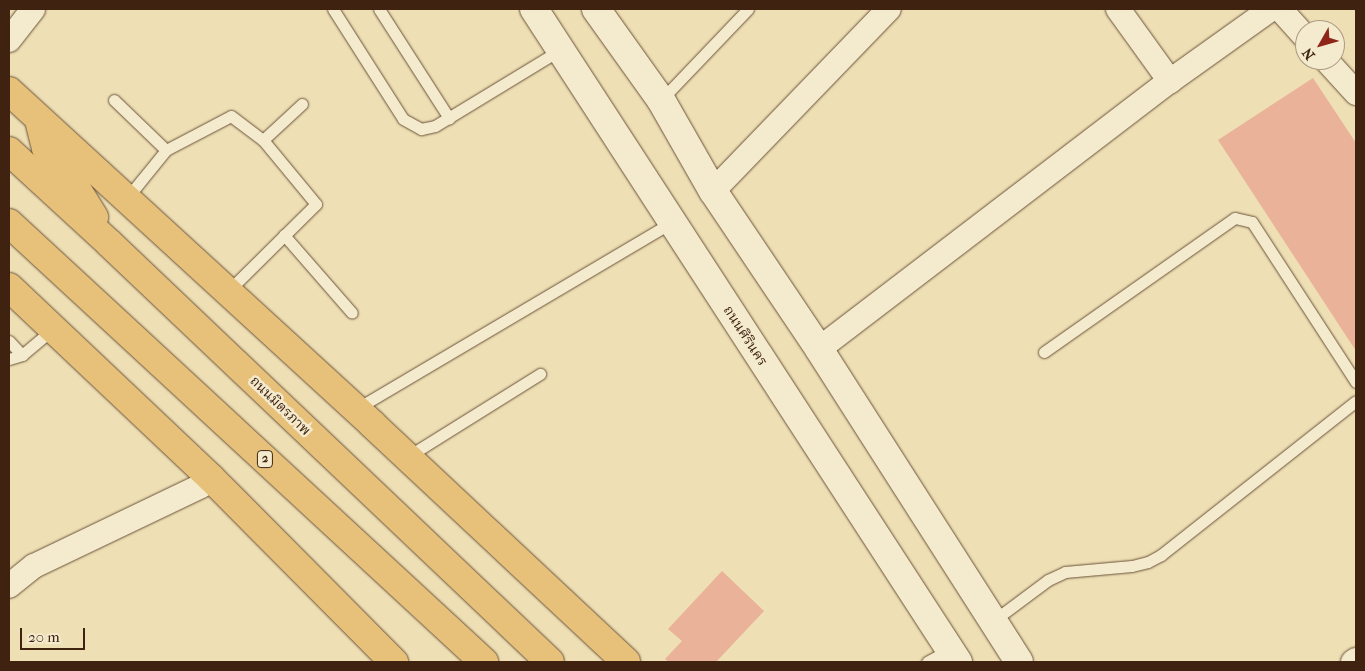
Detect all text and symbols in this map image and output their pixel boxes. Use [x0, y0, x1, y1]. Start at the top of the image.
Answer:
north arrow [1295, 20, 1345, 70]
text: N [1299, 45, 1319, 63]
street label: ถนนศิรินคร [719, 303, 771, 369]
street label: ถนนมิตรภาพ [246, 373, 314, 439]
road number: 2 [256, 449, 274, 468]
scale bar [22, 618, 88, 650]
text: 20 m [28, 628, 60, 646]

